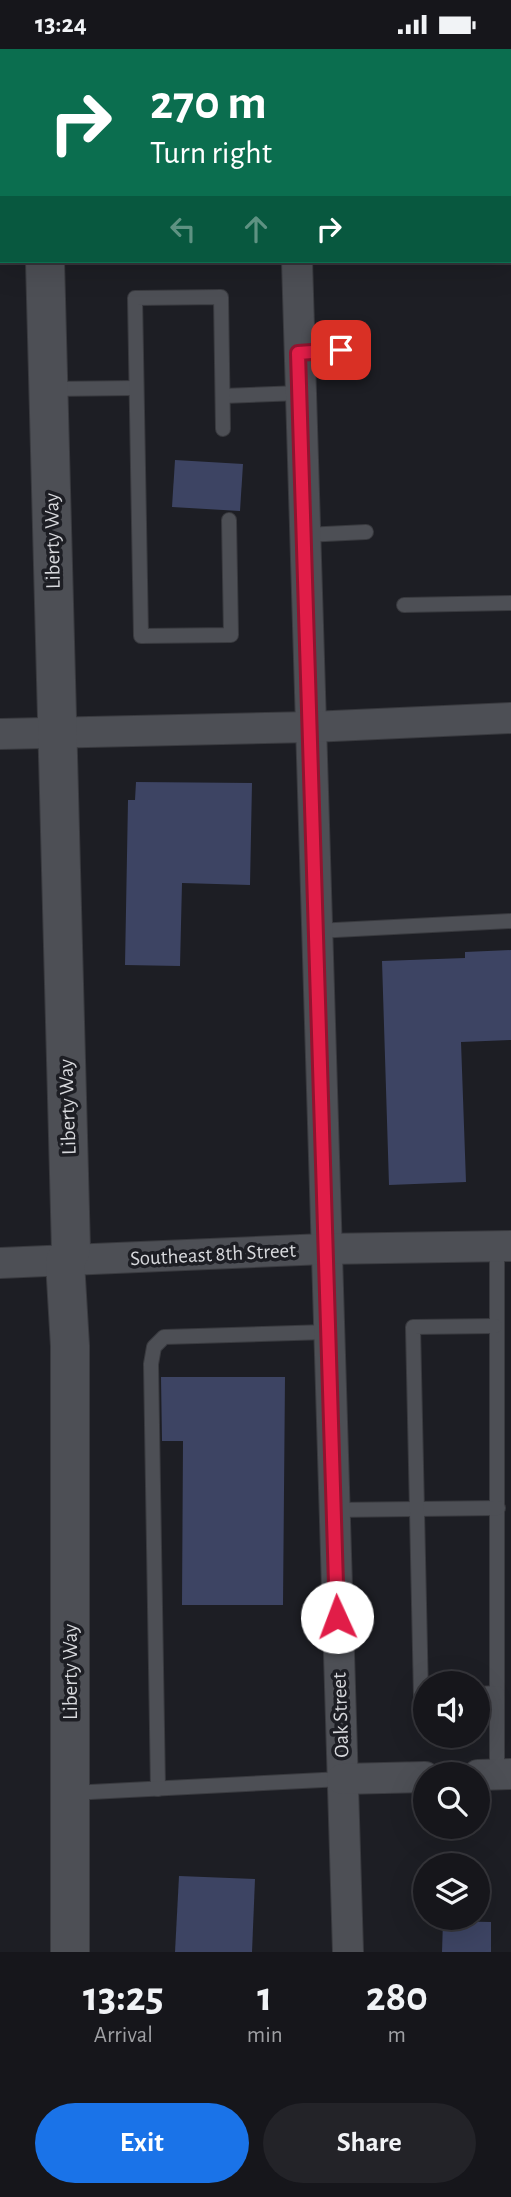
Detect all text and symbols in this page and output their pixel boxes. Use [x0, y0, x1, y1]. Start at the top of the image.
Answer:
text: 13:24 [35, 11, 87, 37]
icon: right [35, 77, 126, 168]
text: 270 m [150, 79, 267, 128]
text: Turn right [150, 137, 272, 169]
icon: left [164, 210, 202, 248]
icon: ahead [237, 210, 275, 248]
icon: right [310, 210, 348, 248]
pin [311, 320, 371, 380]
icon: arrive [322, 331, 360, 369]
street label: Liberty Way [41, 493, 64, 589]
street label: Liberty Way [55, 1059, 80, 1155]
street label: Southeast 8th Street [130, 1240, 297, 1269]
position arrow [300, 1580, 374, 1654]
street label: Liberty Way [60, 1624, 81, 1720]
map controls [413, 1671, 490, 1930]
button: sound [413, 1671, 490, 1748]
street label: Oak Street [329, 1672, 352, 1758]
button: search [413, 1762, 490, 1839]
button: layers [413, 1853, 490, 1930]
text: 13:25 [83, 1976, 164, 2018]
text: 1 [257, 1976, 272, 2018]
text: 280 [366, 1976, 428, 2018]
text: Arrival [94, 2024, 153, 2047]
text: min [247, 2024, 283, 2047]
text: m [388, 2024, 406, 2047]
button: Exit [35, 2103, 249, 2183]
button: Share [263, 2103, 476, 2183]

